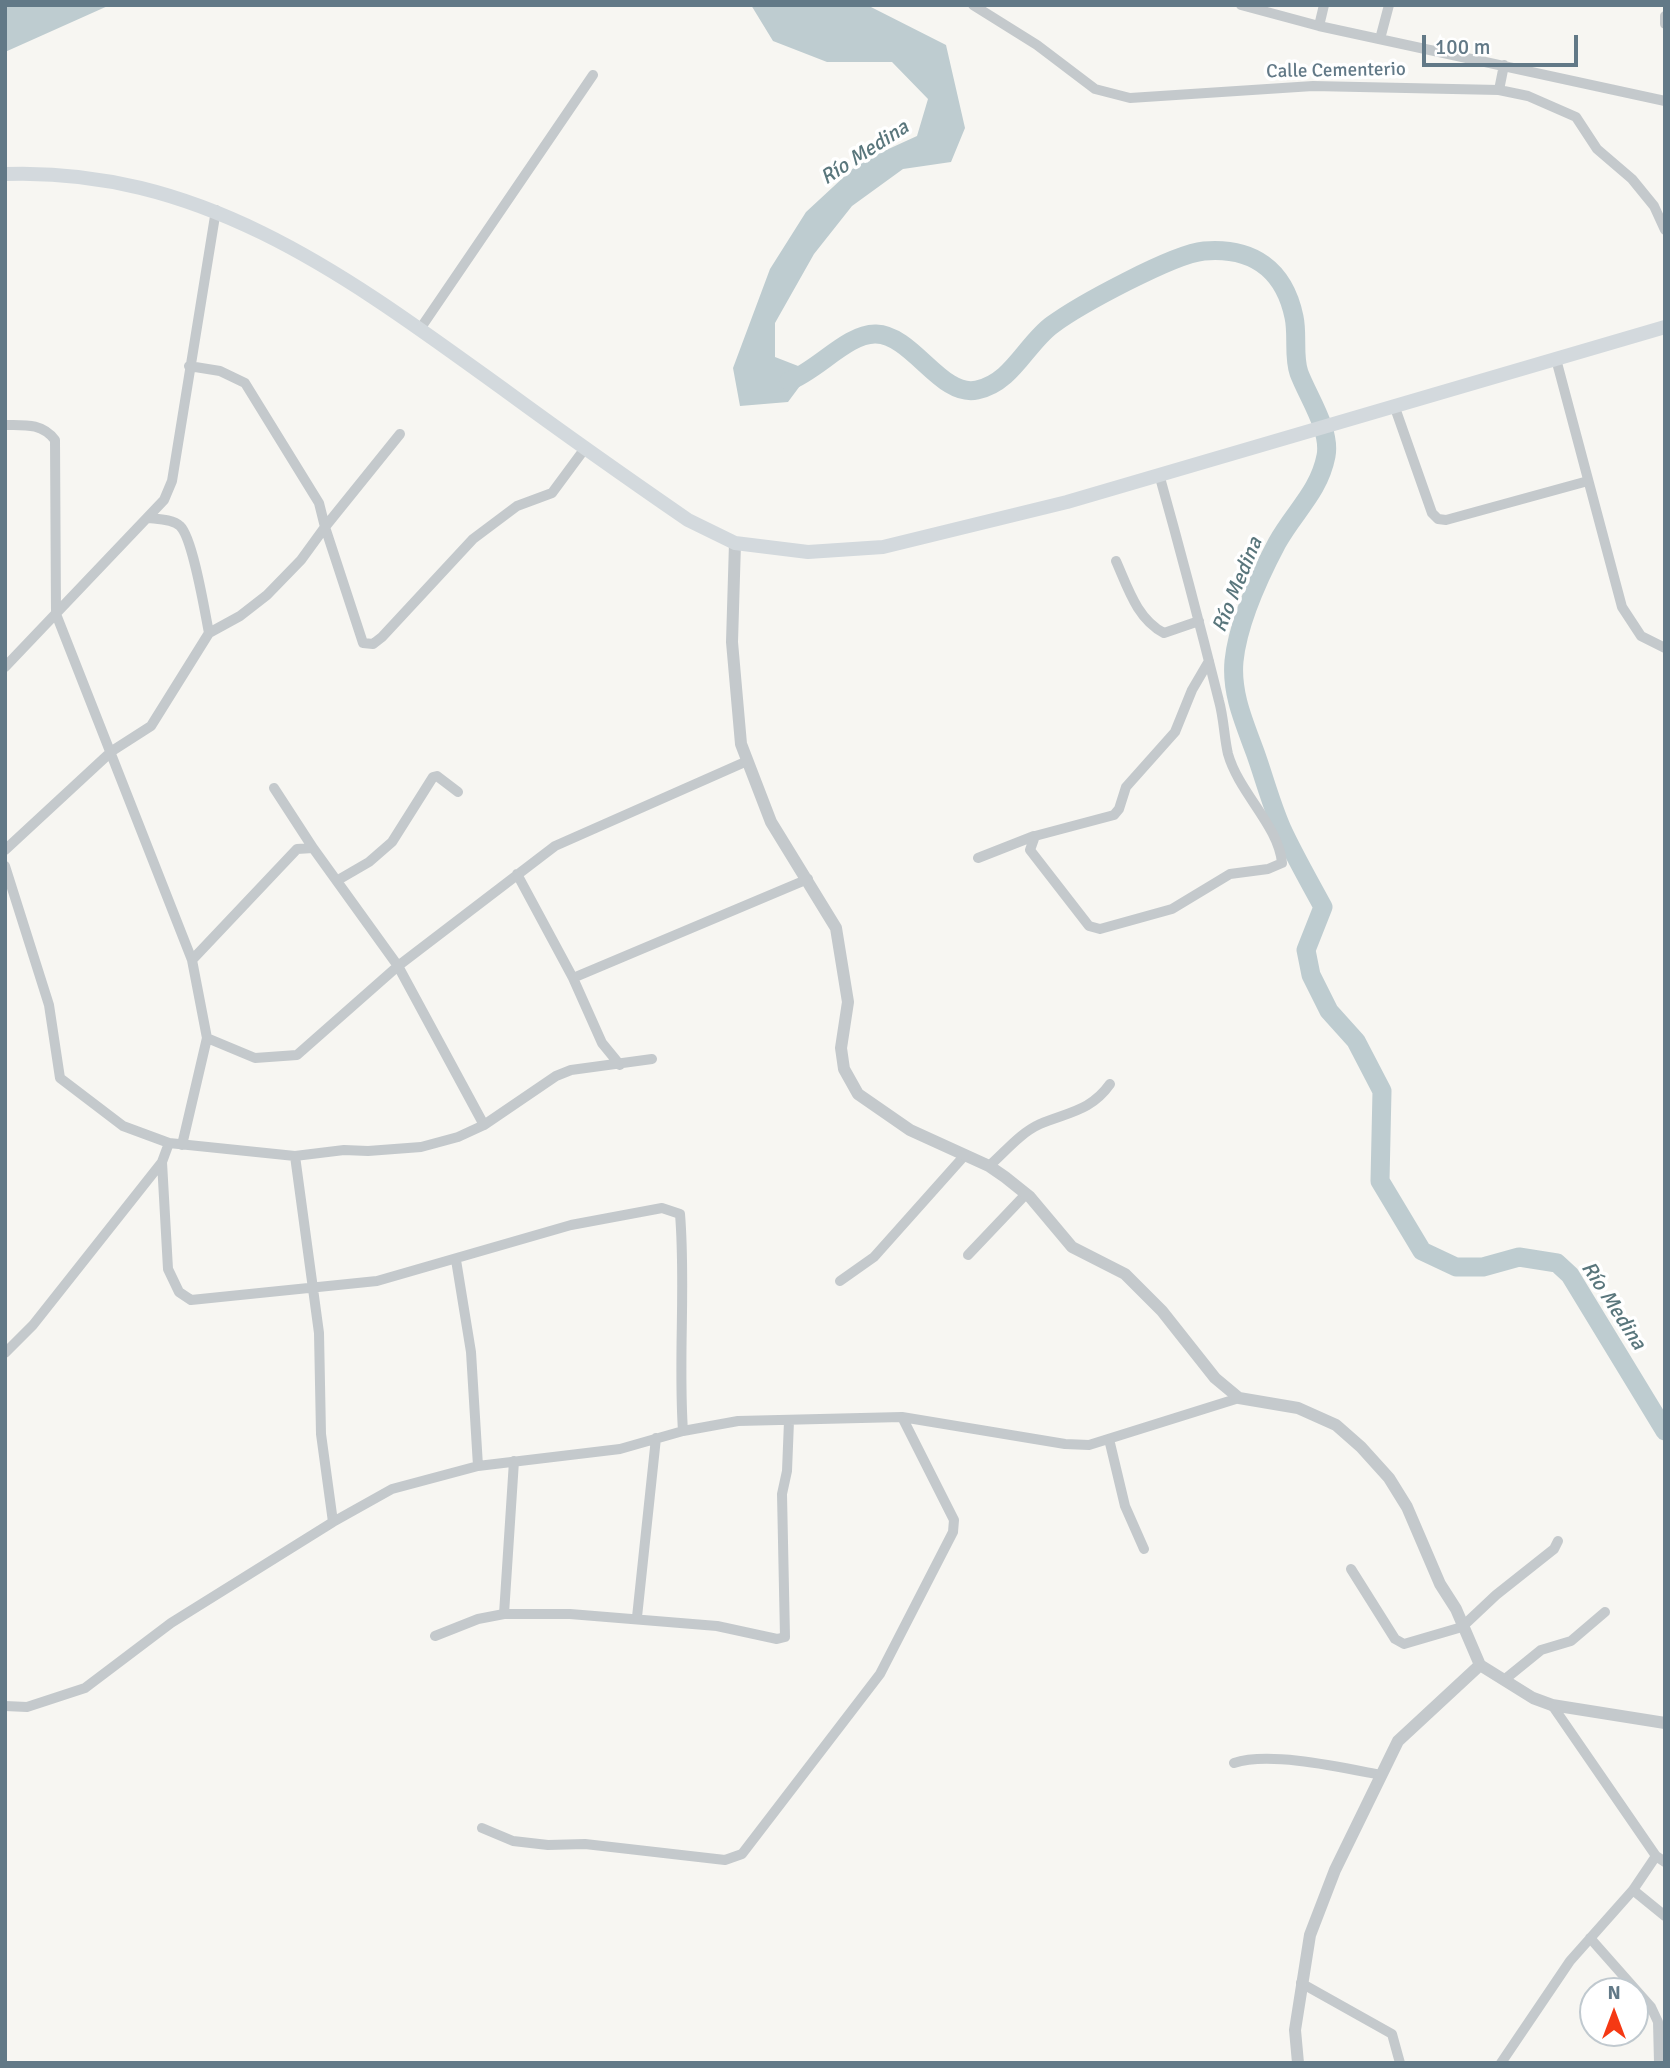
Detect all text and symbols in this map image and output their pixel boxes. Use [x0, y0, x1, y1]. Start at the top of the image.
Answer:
scale bar [1425, 21, 1581, 65]
text: 100 m [1435, 34, 1490, 60]
street label: Calle Cementerio [1266, 58, 1406, 84]
water label: Río Medina [816, 115, 914, 191]
water label: Río Medina [1208, 534, 1268, 636]
water label: Río Medina [1575, 1257, 1651, 1355]
north arrow [1579, 1977, 1649, 2047]
text: N [1607, 1981, 1621, 2005]

